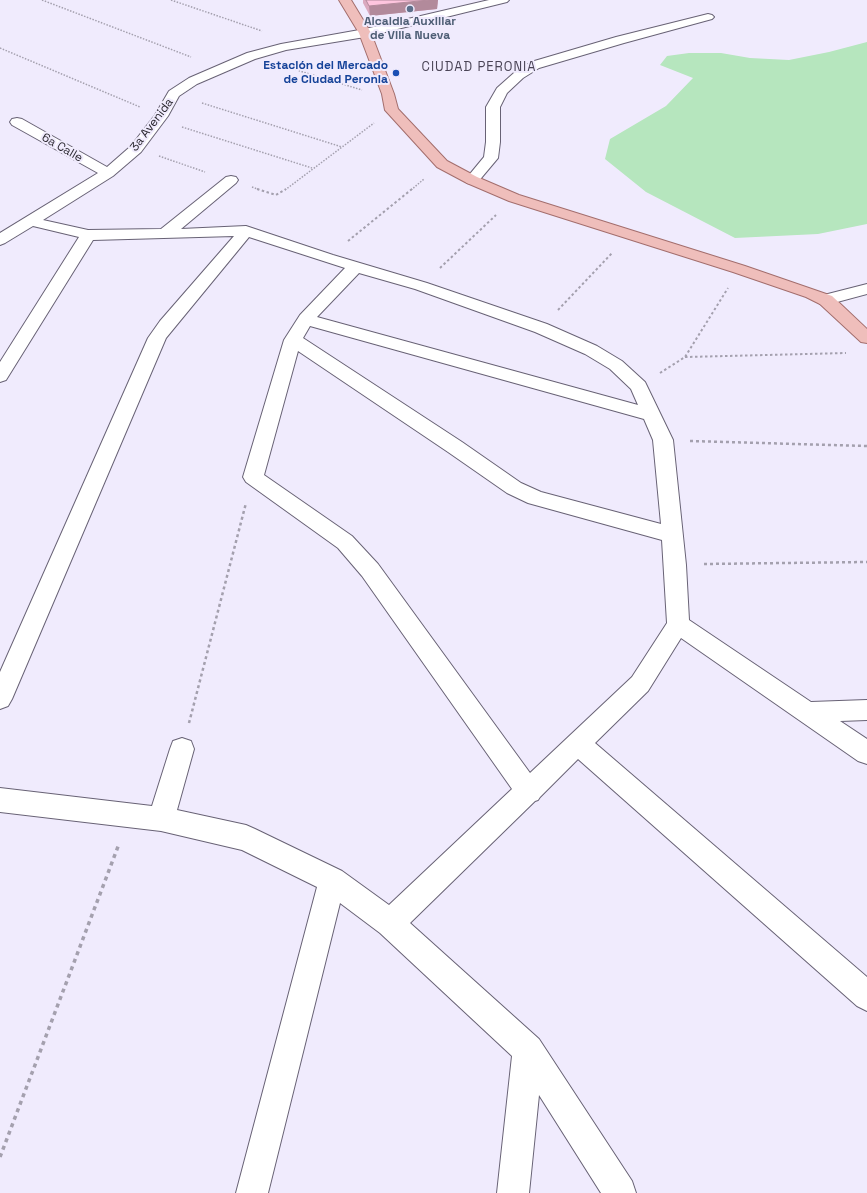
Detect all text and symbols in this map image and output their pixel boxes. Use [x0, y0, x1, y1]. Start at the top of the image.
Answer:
marker: Alcaldia Auxiliar de Villa Nueva [405, 4, 415, 14]
place label: Alcaldia Auxiliar de Villa Nueva [364, 15, 456, 43]
place label: Estación del Mercado de Ciudad Peronia [263, 59, 388, 87]
district label: CIUDAD PERONIA [422, 59, 536, 75]
marker: Estación del Mercado de Ciudad Peronia [391, 68, 401, 78]
street label: 3a Avenida [127, 96, 177, 154]
street label: 6a Calle [39, 131, 85, 165]

